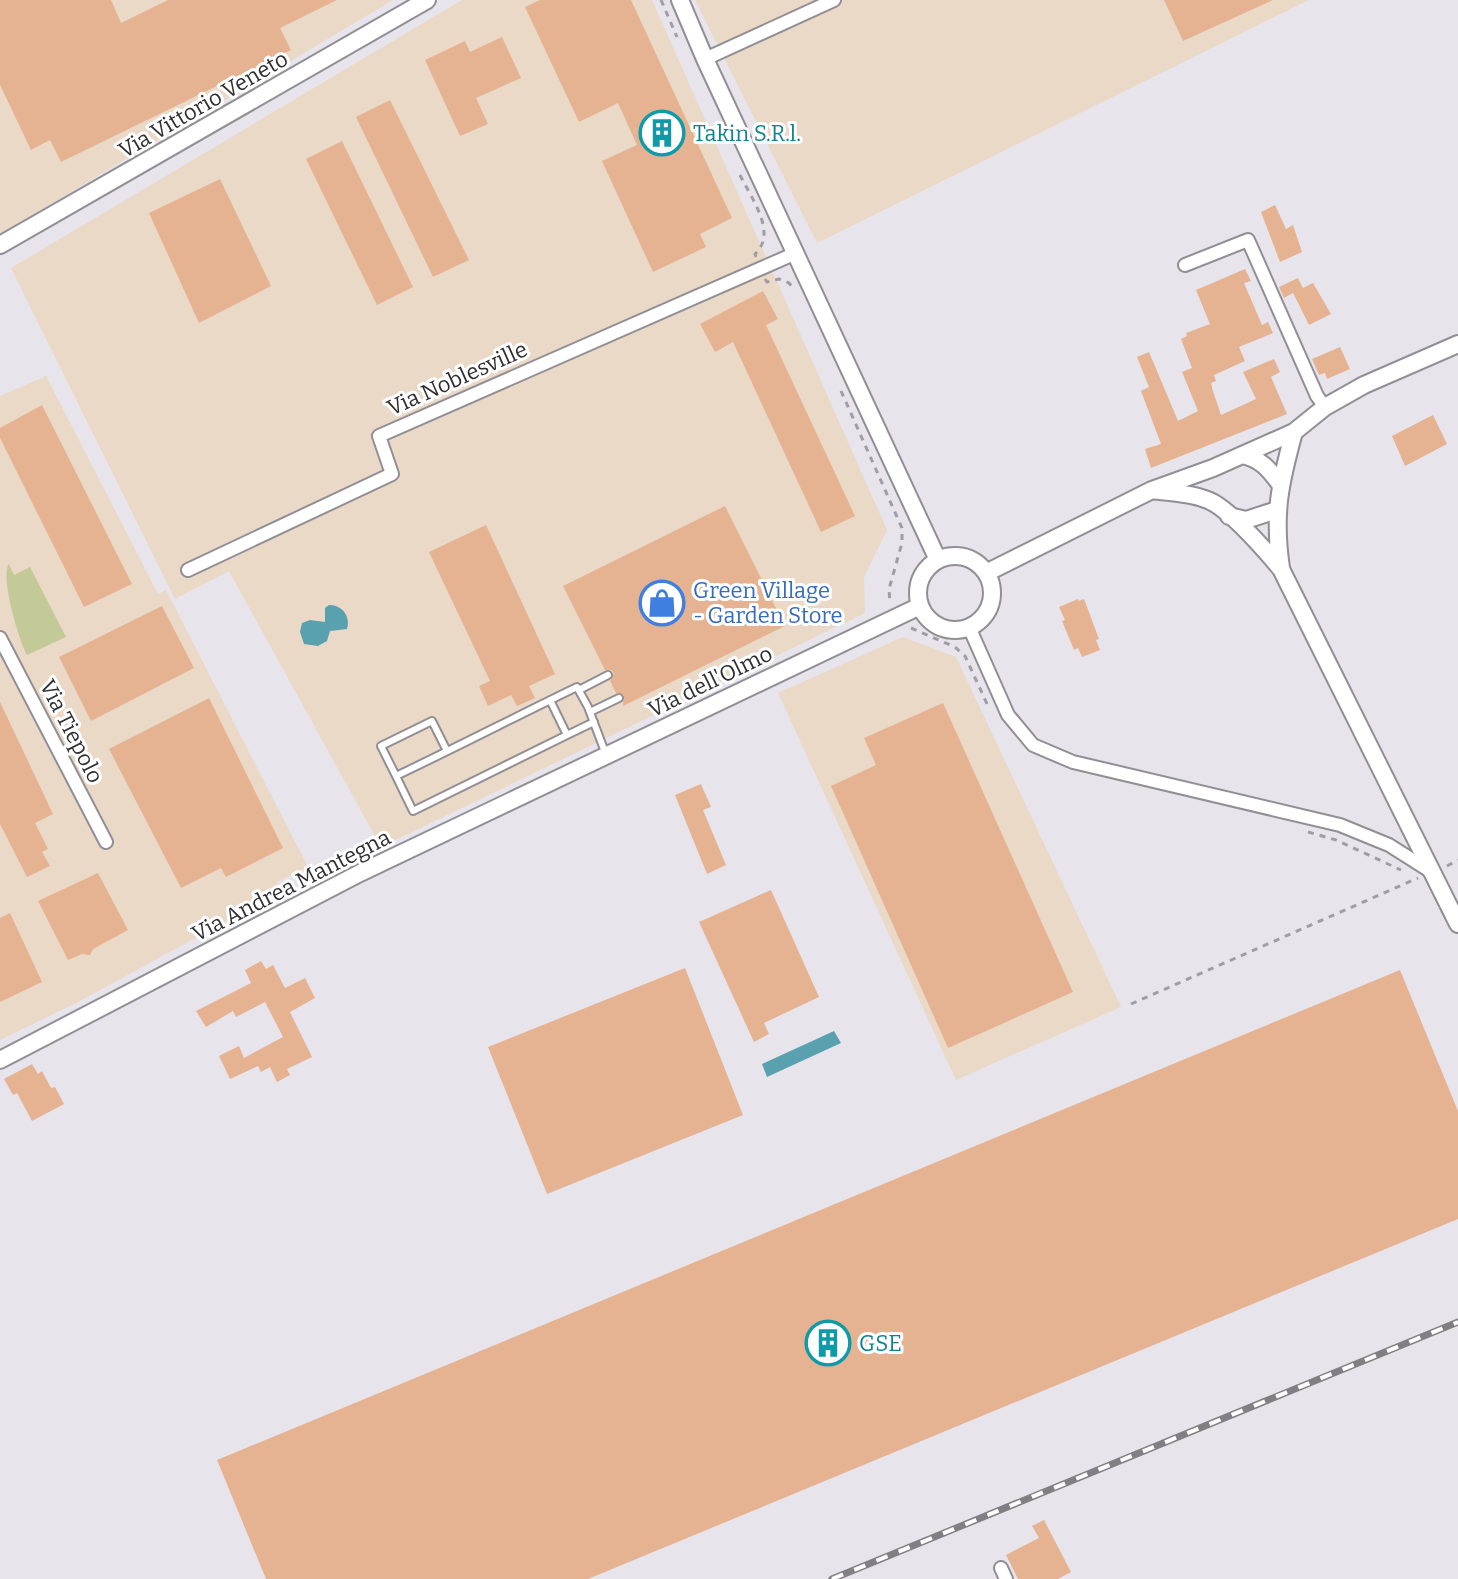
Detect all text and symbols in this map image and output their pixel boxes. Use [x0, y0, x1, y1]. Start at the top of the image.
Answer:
street label: Via Vittorio Veneto [114, 45, 293, 164]
building icon: Takin S.R.l. [638, 109, 686, 157]
place label: Takin S.R.l. [693, 120, 801, 147]
street label: Via Noblesville [383, 335, 532, 421]
place label: Green Village - Garden Store [693, 577, 843, 629]
shop icon: Green Village - Garden Store [638, 579, 686, 627]
street label: Via dell'Olmo [644, 640, 777, 723]
street label: Via Tiepolo [34, 675, 109, 788]
street label: Via Andrea Mantegna [187, 824, 395, 947]
building icon: GSE [804, 1319, 852, 1367]
place label: GSE [859, 1330, 902, 1357]

